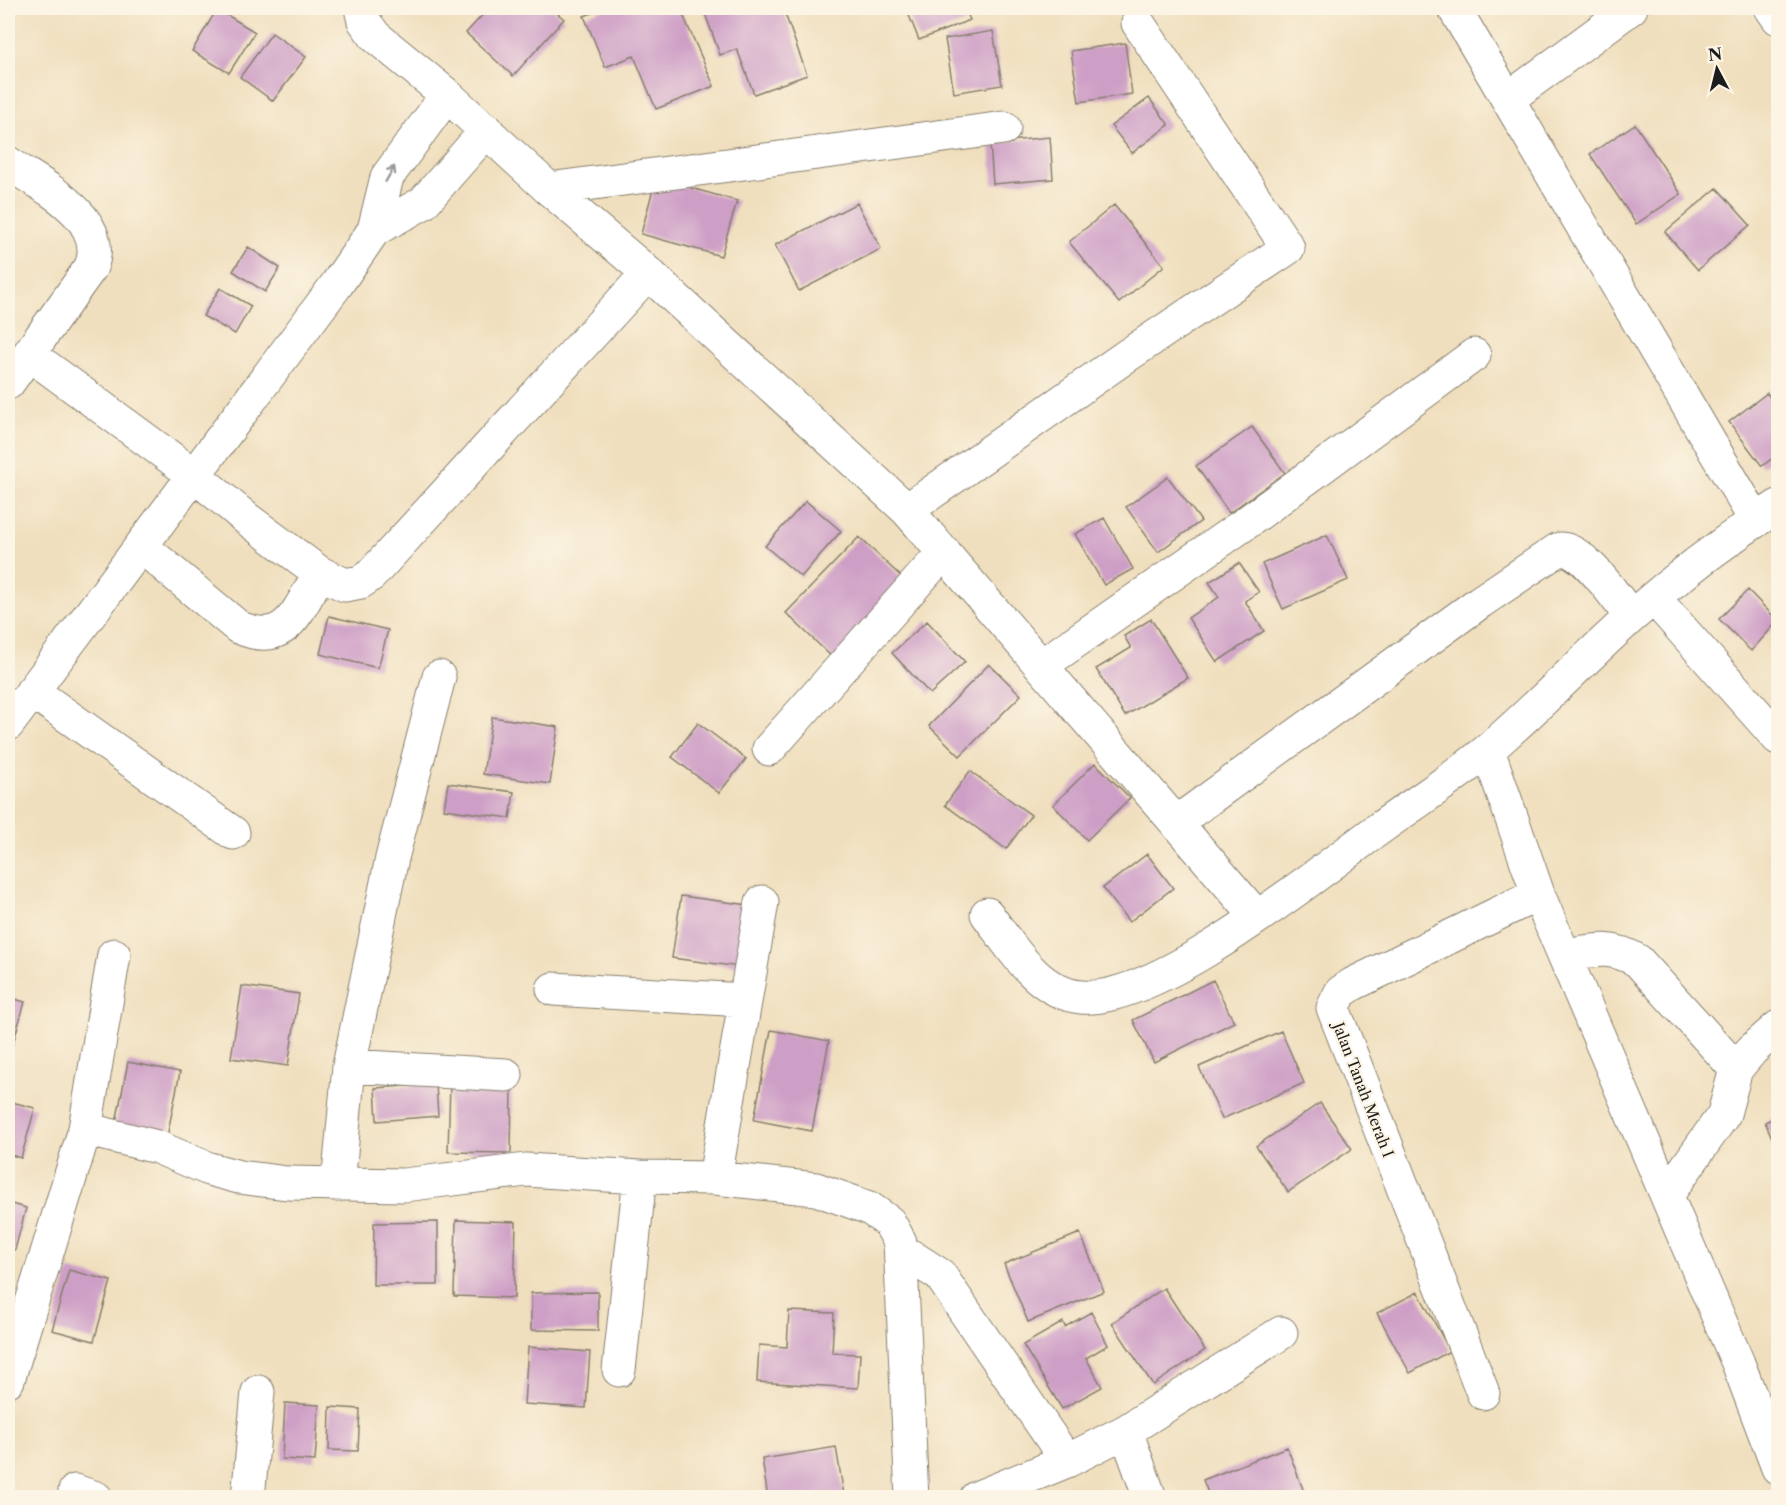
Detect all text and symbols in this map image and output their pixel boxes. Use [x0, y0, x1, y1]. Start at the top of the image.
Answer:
north arrow [1687, 39, 1747, 99]
text: N [1707, 43, 1723, 65]
one-way arrow [384, 166, 396, 183]
street label: Jalan Tanah Merah I [1328, 1018, 1398, 1160]

